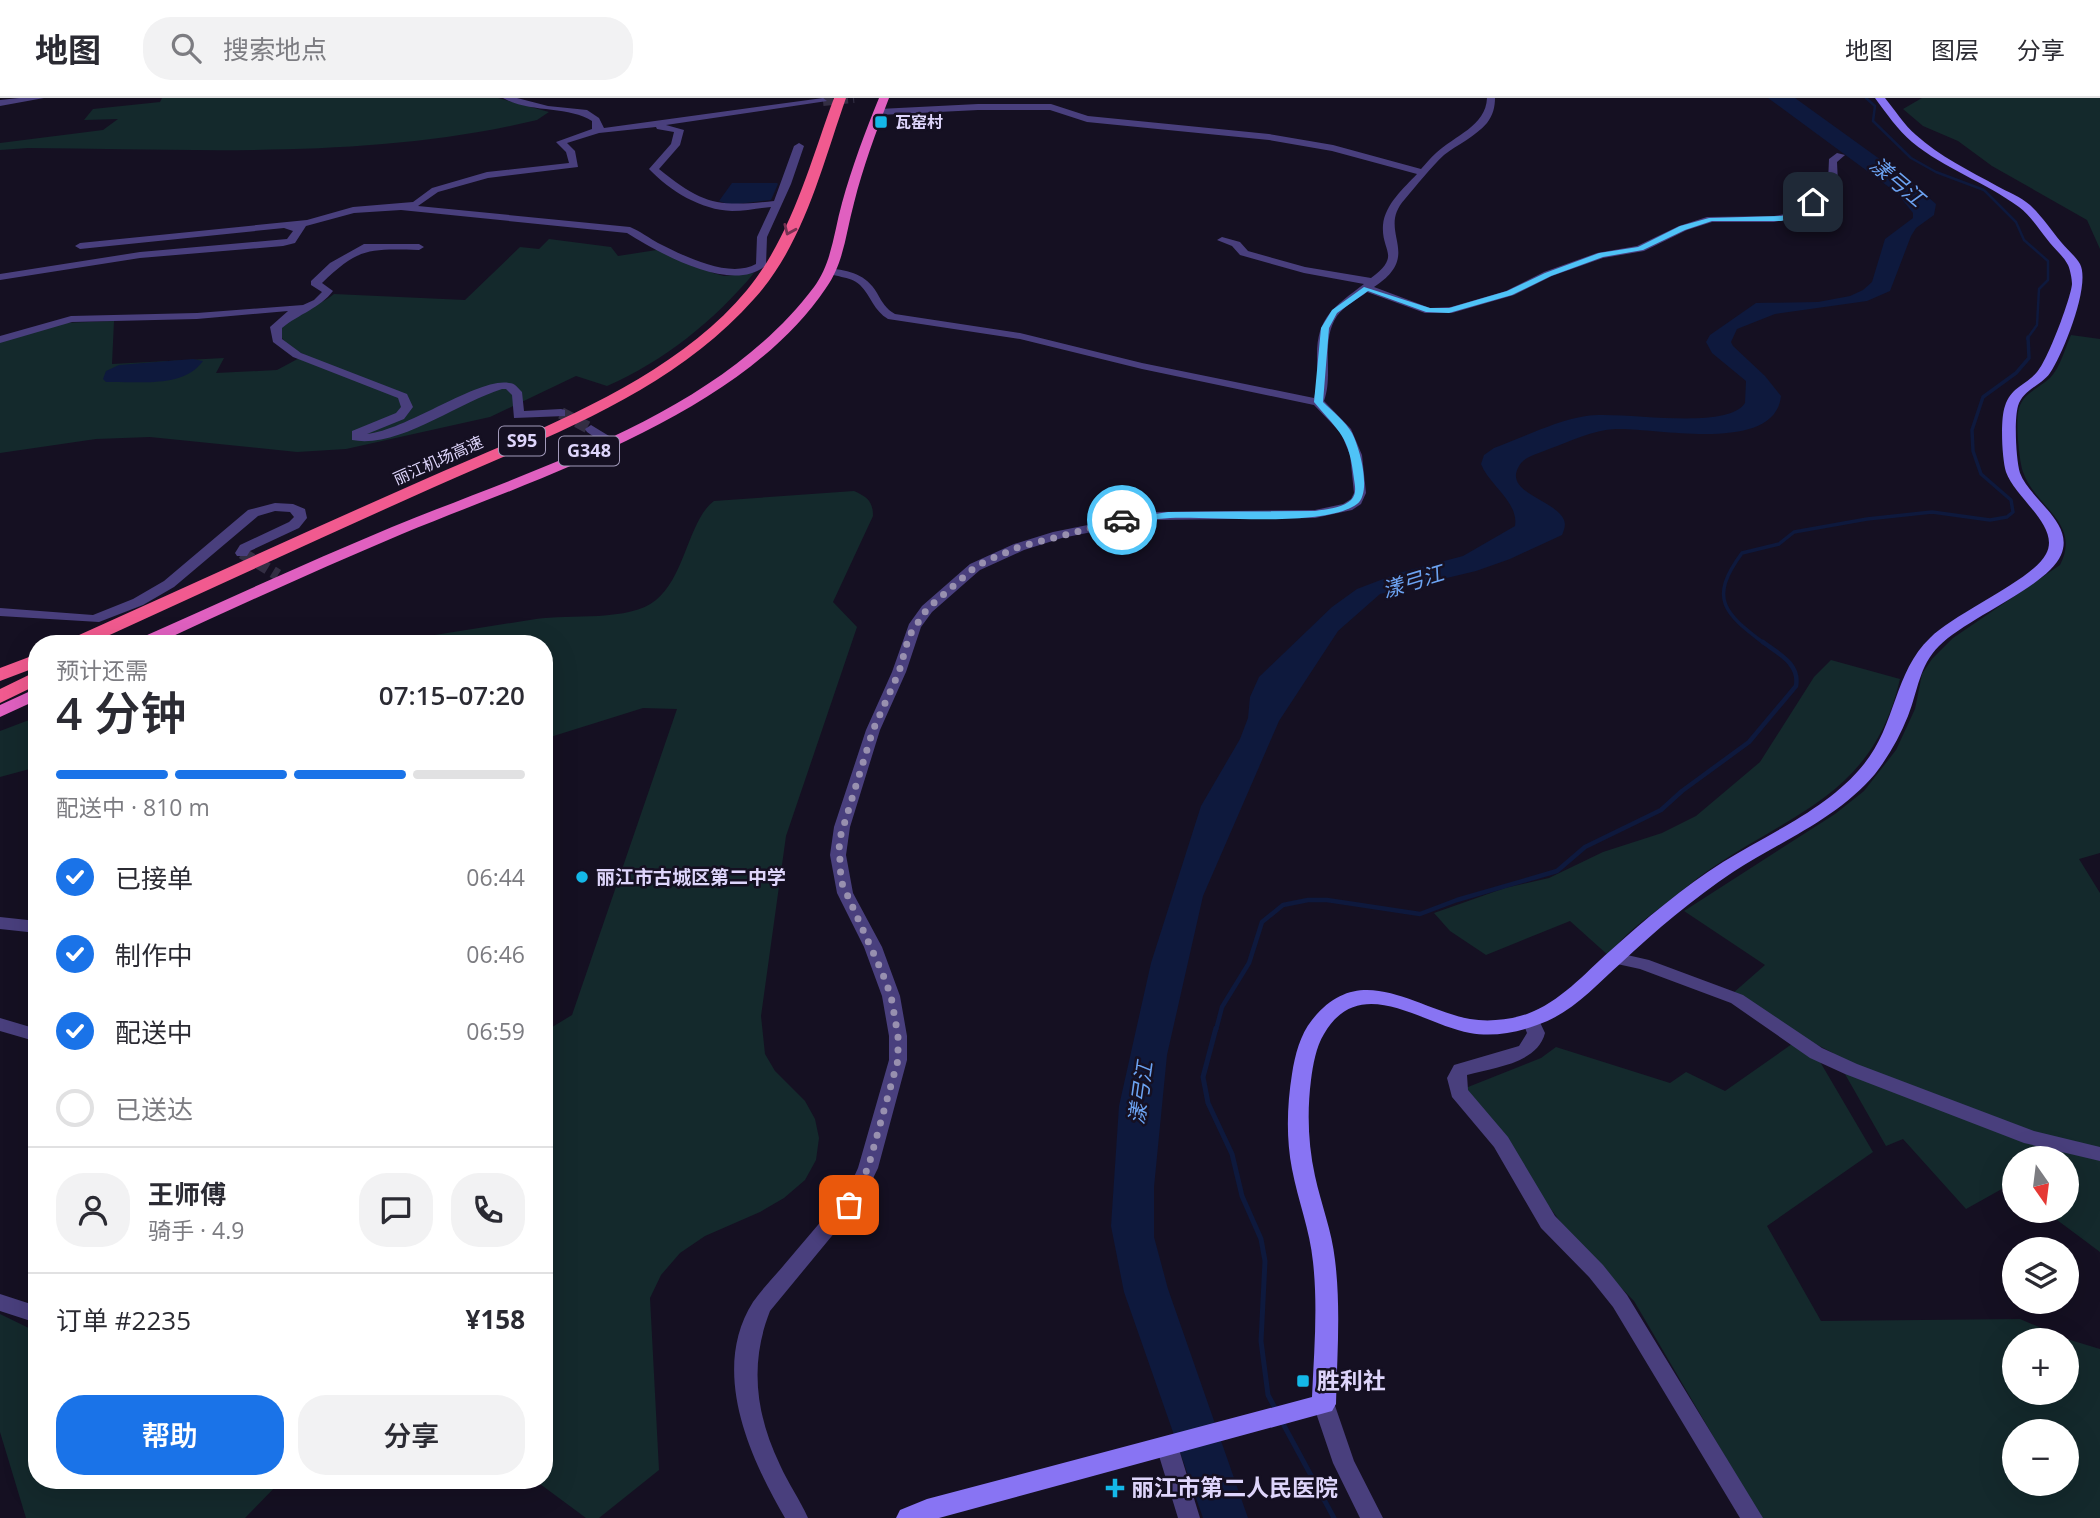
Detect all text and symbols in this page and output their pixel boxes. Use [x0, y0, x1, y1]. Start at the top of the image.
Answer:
search box [143, 17, 633, 80]
text: 地图 [35, 27, 101, 72]
icon: search [167, 29, 205, 67]
text: 搜索地点 [223, 31, 327, 67]
text: 地图 [1845, 33, 1893, 66]
text: 图层 [1931, 33, 1979, 66]
text: 分享 [2017, 33, 2065, 66]
place label: 瓦窑村 [895, 111, 943, 133]
marker: 瓦窑村 [873, 114, 889, 130]
water label: 漾弓江 [1865, 150, 1932, 213]
pin [1783, 172, 1843, 232]
icon: home [1794, 183, 1832, 221]
one-way arrow [783, 223, 797, 236]
road number: S95 [499, 426, 545, 456]
street label: 丽江机场高速 [390, 430, 486, 490]
road number: G348 [559, 436, 619, 466]
courier [1087, 485, 1157, 555]
icon: car [1103, 501, 1141, 539]
water label: 漾弓江 [1378, 558, 1449, 604]
text: 预计还需 [56, 654, 148, 686]
text: 07:15–07:20 [379, 677, 525, 713]
text: 4 分钟 [56, 681, 186, 743]
text: 配送中 · 810 m [56, 791, 210, 823]
icon: check [56, 858, 94, 896]
text: 已接单 [115, 860, 193, 896]
text: 06:44 [466, 861, 525, 893]
place label: 丽江市古城区第二中学 [596, 864, 786, 890]
marker: 丽江市古城区第二中学 [574, 869, 590, 885]
icon: check [56, 935, 94, 973]
text: 制作中 [115, 937, 193, 973]
text: 06:46 [466, 938, 525, 970]
icon: check [56, 1012, 94, 1050]
text: 配送中 [115, 1014, 193, 1050]
text: 06:59 [466, 1015, 525, 1047]
water label: 漾弓江 [1122, 1058, 1159, 1126]
text: 已送达 [115, 1091, 193, 1127]
north arrow [2002, 1146, 2079, 1223]
map controls [2002, 1146, 2079, 1496]
button: person [56, 1173, 130, 1247]
button: chat [359, 1173, 433, 1247]
button: phone [451, 1173, 525, 1247]
pin [819, 1175, 879, 1235]
text: 王师傅 [148, 1176, 226, 1212]
icon: bag [830, 1186, 868, 1224]
text: 骑手 · 4.9 [148, 1214, 244, 1246]
button: layers [2002, 1237, 2079, 1314]
text: ¥158 [466, 1301, 525, 1337]
text: 订单 #2235 [56, 1302, 191, 1338]
button: + [2002, 1328, 2079, 1405]
place label: 胜利社 [1317, 1364, 1386, 1396]
marker: 胜利社 [1295, 1373, 1311, 1389]
button: 帮助 [56, 1395, 284, 1475]
button: 分享 [298, 1395, 525, 1475]
button: − [2002, 1419, 2079, 1496]
place label: 丽江市第二人民医院 [1131, 1471, 1338, 1503]
marker: 丽江市第二人民医院 [1105, 1478, 1125, 1498]

